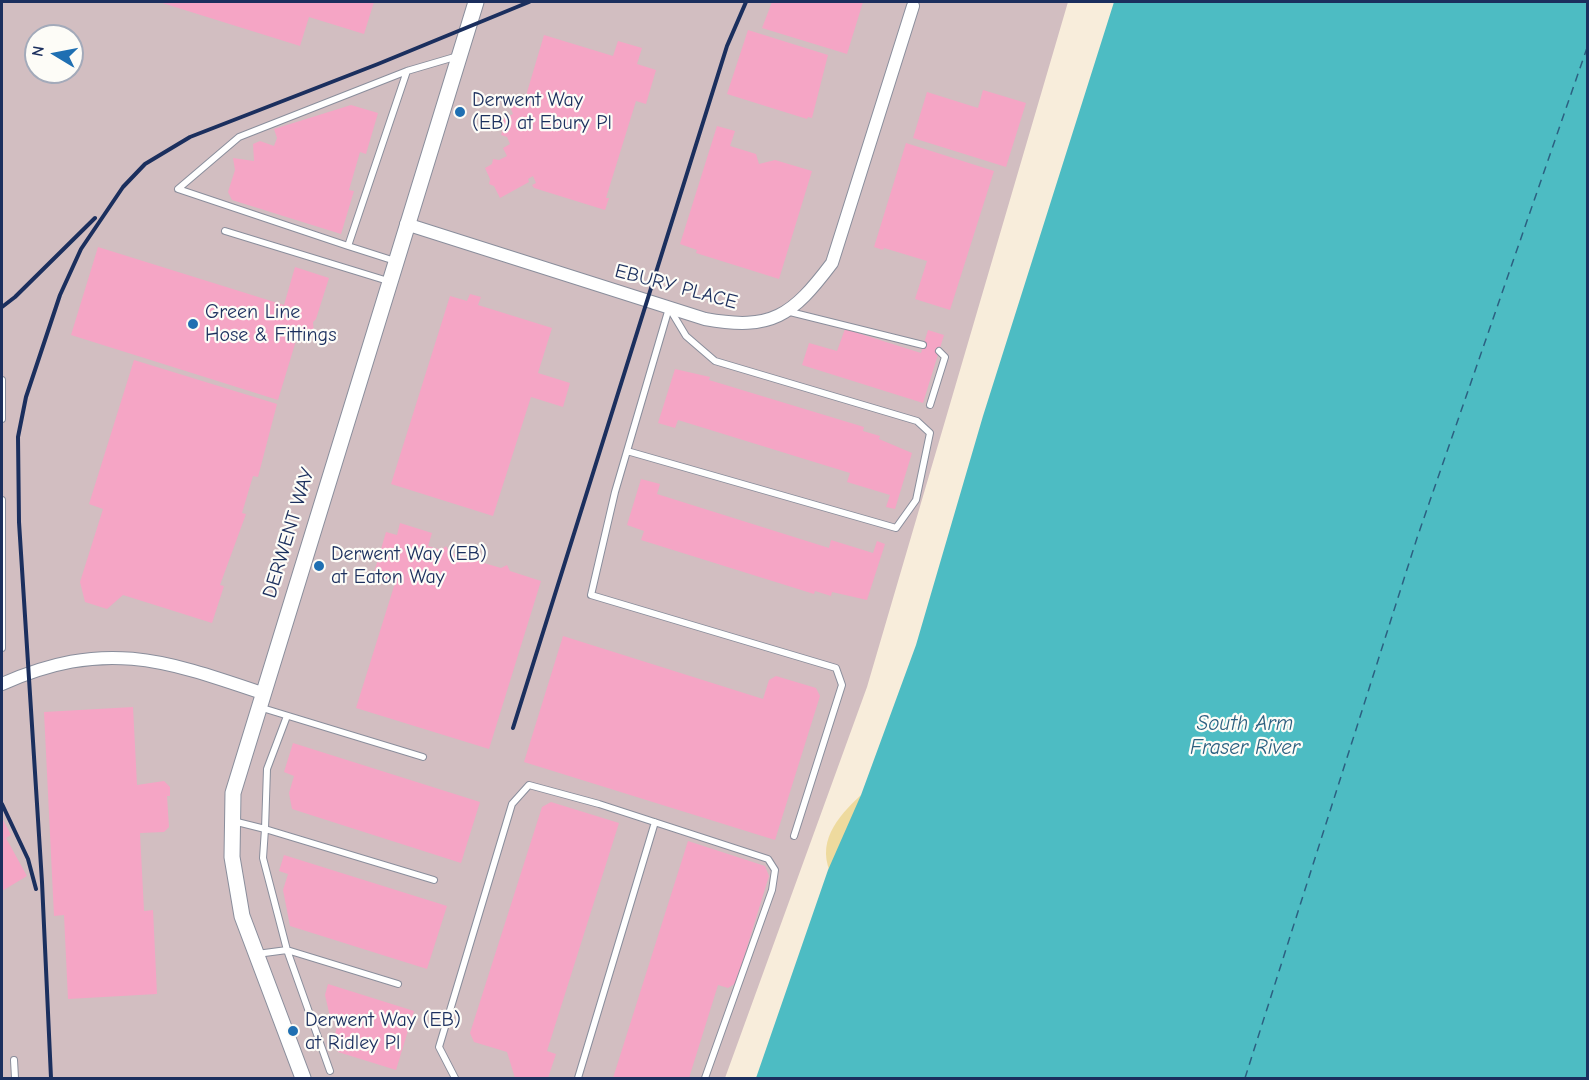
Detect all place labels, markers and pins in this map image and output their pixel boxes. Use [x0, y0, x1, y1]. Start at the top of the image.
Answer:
place label: Derwent Way (EB) at Ebury Pl [472, 88, 612, 135]
marker: Derwent Way (EB) at Ebury Pl [453, 105, 467, 119]
place label: Green Line Hose & Fittings [205, 300, 336, 347]
marker: Green Line Hose & Fittings [186, 317, 200, 331]
place label: Derwent Way (EB) at Eaton Way [331, 542, 487, 589]
marker: Derwent Way (EB) at Eaton Way [312, 559, 326, 573]
place label: Derwent Way (EB) at Ridley Pl [305, 1008, 461, 1055]
marker: Derwent Way (EB) at Ridley Pl [286, 1024, 300, 1038]

